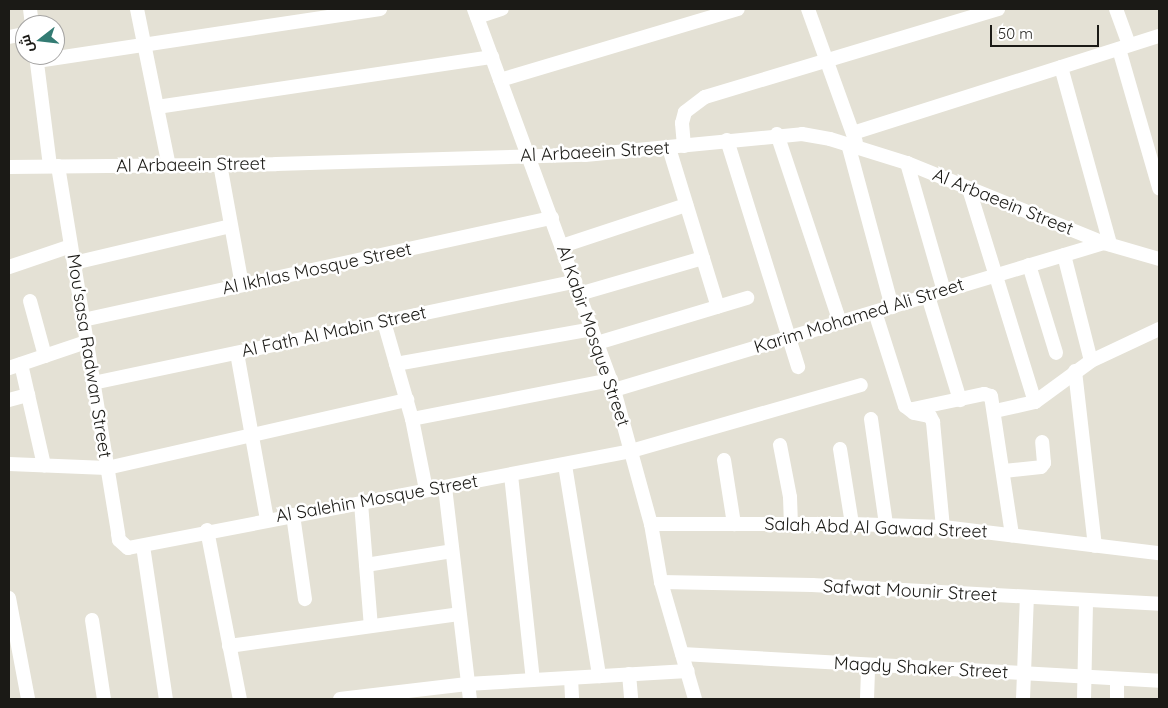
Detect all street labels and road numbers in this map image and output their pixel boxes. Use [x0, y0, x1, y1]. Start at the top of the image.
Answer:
street label: Al Arbaeein Street [520, 137, 670, 167]
street label: Al Arbaeein Street [116, 153, 266, 177]
street label: Al Arbaeein Street [930, 164, 1076, 240]
street label: Al Ikhlas Mosque Street [220, 238, 414, 300]
street label: Al Kabir Mosque Street [552, 243, 634, 429]
street label: Mou'sasa Radwan Street [62, 252, 116, 460]
street label: Karim Mohamed Ali Street [752, 274, 966, 358]
street label: Al Fath Al Mabin Street [240, 302, 428, 362]
street label: Al Salehin Mosque Street [274, 471, 480, 527]
street label: Salah Abd Al Gawad Street [764, 513, 988, 543]
street label: Safwat Mounir Street [822, 576, 998, 606]
street label: Magdy Shaker Street [833, 653, 1009, 683]

